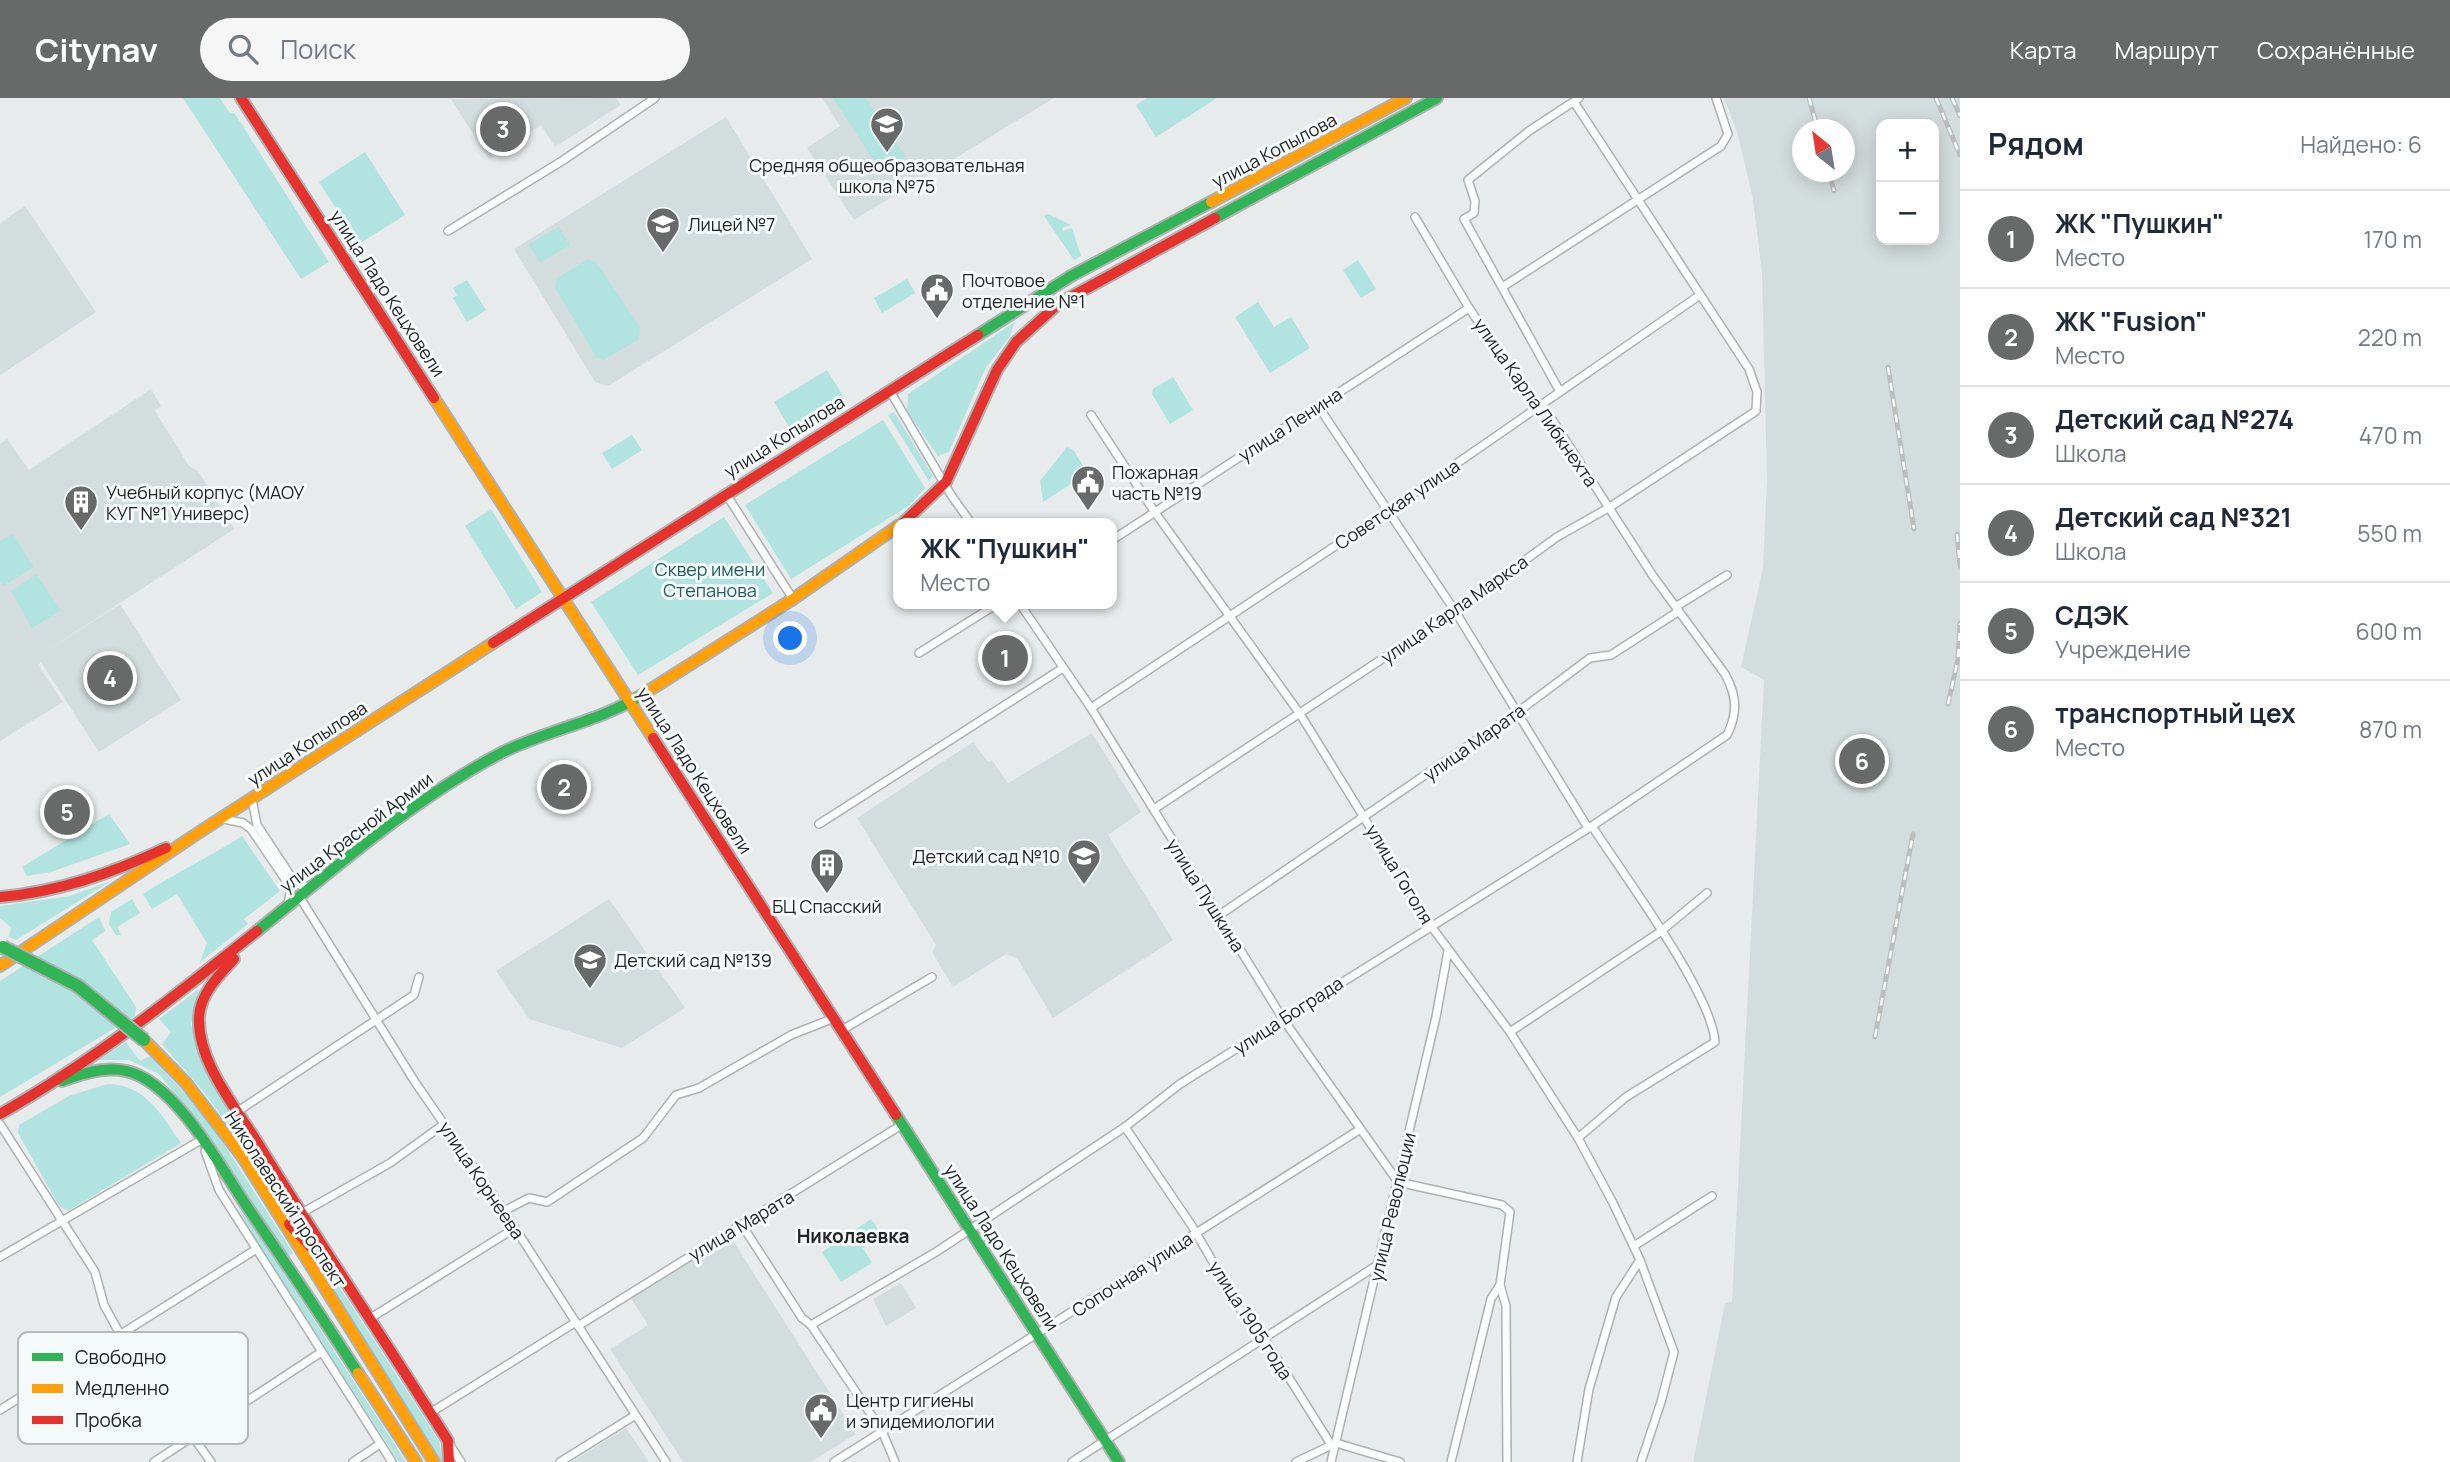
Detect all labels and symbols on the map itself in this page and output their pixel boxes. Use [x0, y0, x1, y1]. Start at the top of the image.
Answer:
pin: 3 [480, 103, 526, 155]
school or university icon: Средняя общеобразовательная школа №75 [868, 105, 906, 154]
street label: улица Копылова [1207, 107, 1341, 193]
north arrow [1792, 119, 1855, 182]
place label: Средняя общеобразовательная школа №75 [749, 153, 1025, 198]
street label: улица Ладо Кецховели [325, 205, 451, 381]
school or university icon: Лицей №7 [644, 205, 682, 254]
place label: Лицей №7 [688, 212, 775, 236]
place label: Почтовое отделение №1 [962, 268, 1085, 313]
public building icon: Почтовое отделение №1 [918, 271, 956, 320]
street label: улица Карла Либкнехта [1469, 313, 1603, 491]
street label: улица Ленина [1234, 382, 1346, 466]
street label: улица Копылова [719, 389, 849, 483]
street label: Советская улица [1330, 453, 1464, 555]
place label: Пожарная часть №19 [1112, 460, 1202, 505]
public building icon: Пожарная часть №19 [1069, 463, 1107, 512]
place label: Учебный корпус (МАОУ КУГ №1 Универс) [106, 480, 304, 525]
building icon: Учебный корпус (МАОУ КУГ №1 Универс) [62, 483, 100, 532]
street label: улица Карла Маркса [1376, 549, 1532, 669]
park label: Сквер имени Степанова [655, 557, 765, 602]
your location [773, 621, 807, 655]
pin: 1 [982, 632, 1028, 684]
pin: 4 [87, 652, 133, 704]
street label: улица Ладо Кецховели [632, 682, 758, 858]
street label: улица Копылова [243, 695, 371, 791]
street label: улица Марата [1418, 698, 1530, 786]
pin: 6 [1839, 735, 1885, 787]
pin: 2 [541, 761, 587, 813]
street label: улица Красной Армии [275, 766, 437, 898]
pin: 5 [44, 786, 90, 838]
street label: улица Гоголя [1361, 820, 1439, 928]
street label: улица Пушкина [1161, 834, 1251, 956]
school or university icon: Детский сад №10 [1065, 837, 1103, 886]
place label: Детский сад №10 [912, 844, 1060, 868]
building icon: БЦ Спасский [808, 846, 846, 895]
place label: БЦ Спасский [772, 894, 882, 918]
school or university icon: Детский сад №139 [571, 941, 609, 990]
place label: Детский сад №139 [614, 948, 772, 972]
street label: улица Бограда [1229, 971, 1347, 1059]
street label: Николаевский проспект [220, 1106, 352, 1292]
street label: улица Корнеева [434, 1116, 530, 1244]
street label: улица Революции [1363, 1130, 1421, 1284]
street label: улица Ладо Кецховели [939, 1159, 1065, 1335]
street label: улица Марата [684, 1184, 798, 1266]
district label: Николаевка [797, 1223, 909, 1249]
street label: Сопочная улица [1067, 1226, 1197, 1322]
street label: улица 1905 года [1204, 1256, 1298, 1384]
legend [18, 1332, 248, 1444]
text: Свободно [75, 1344, 166, 1370]
text: Медленно [75, 1375, 169, 1401]
place label: Центр гигиены и эпидемиологии [846, 1388, 995, 1433]
public building icon: Центр гигиены и эпидемиологии [802, 1391, 840, 1440]
text: Пробка [75, 1407, 142, 1433]

